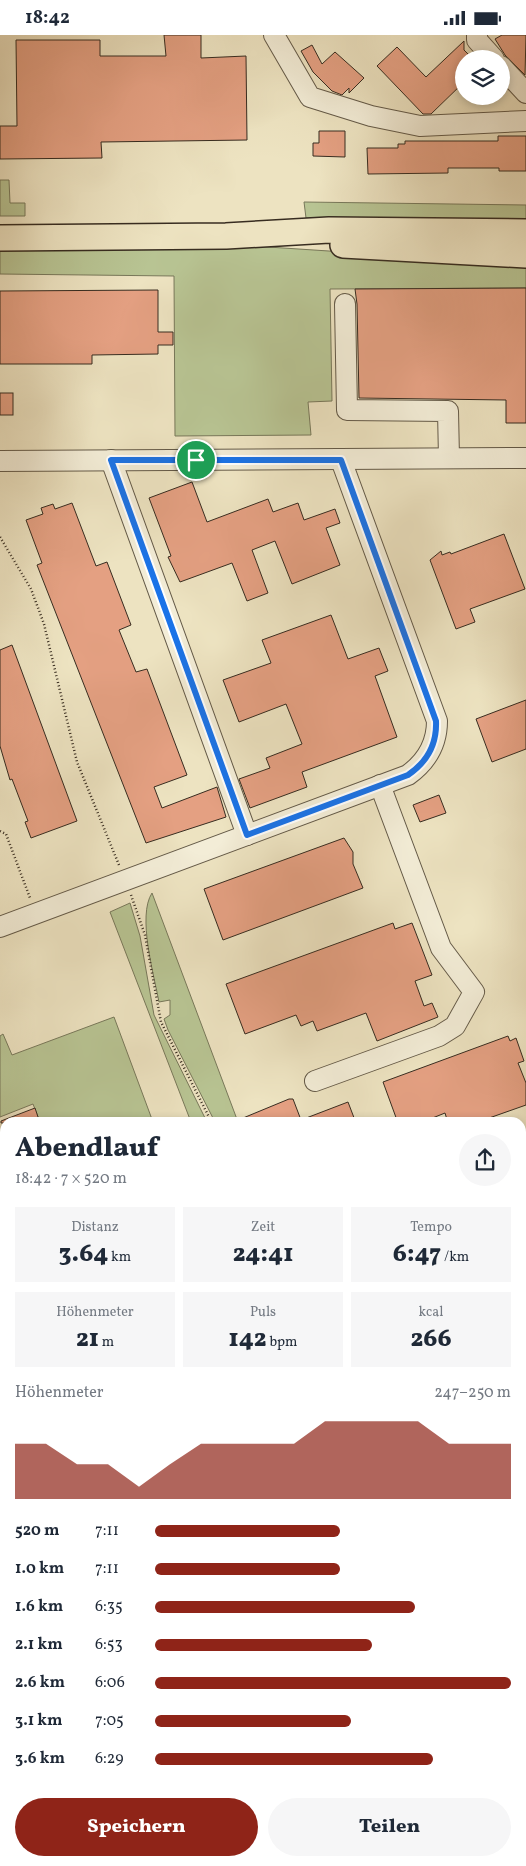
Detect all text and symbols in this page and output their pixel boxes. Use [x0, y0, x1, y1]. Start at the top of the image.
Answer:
text: 18:42 [25, 5, 70, 31]
map controls [455, 50, 510, 105]
button: layers [455, 50, 510, 105]
pin [175, 439, 217, 481]
icon: arrive [182, 446, 210, 474]
text: Abendlauf [15, 1129, 158, 1168]
button: share [459, 1134, 511, 1186]
text: 18:42 · 7 × 520 m [15, 1168, 127, 1190]
text: Distanz [71, 1218, 119, 1237]
text: Zeit [251, 1218, 275, 1237]
text: Tempo [410, 1218, 452, 1237]
text: 3.64 [59, 1237, 108, 1272]
text: 24:41 [233, 1237, 293, 1272]
text: 6:47 [393, 1237, 441, 1272]
text: km [108, 1248, 131, 1267]
text: /km [441, 1248, 469, 1267]
text: Höhenmeter [56, 1303, 134, 1322]
text: Puls [250, 1303, 276, 1322]
text: kcal [419, 1303, 443, 1322]
text: 21 [76, 1322, 99, 1357]
text: 142 [228, 1322, 267, 1357]
text: 266 [410, 1322, 452, 1357]
text: m [99, 1333, 114, 1352]
text: bpm [267, 1333, 298, 1352]
text: Höhenmeter [15, 1382, 104, 1404]
text: 247–250 m [434, 1382, 511, 1404]
text: 520 m [15, 1520, 59, 1542]
text: 7:11 [95, 1520, 119, 1542]
text: 1.0 km [15, 1558, 64, 1580]
text: 7:11 [95, 1558, 119, 1580]
text: 1.6 km [15, 1596, 63, 1618]
text: 6:35 [95, 1596, 123, 1618]
text: 2.1 km [15, 1634, 63, 1656]
text: 6:53 [95, 1634, 123, 1656]
text: 2.6 km [15, 1672, 65, 1694]
text: 6:06 [95, 1672, 125, 1694]
text: 3.1 km [15, 1710, 63, 1732]
text: 7:05 [95, 1710, 124, 1732]
text: 3.6 km [15, 1748, 65, 1770]
text: 6:29 [95, 1748, 124, 1770]
button: Speichern [15, 1798, 258, 1856]
button: Teilen [268, 1798, 511, 1856]

